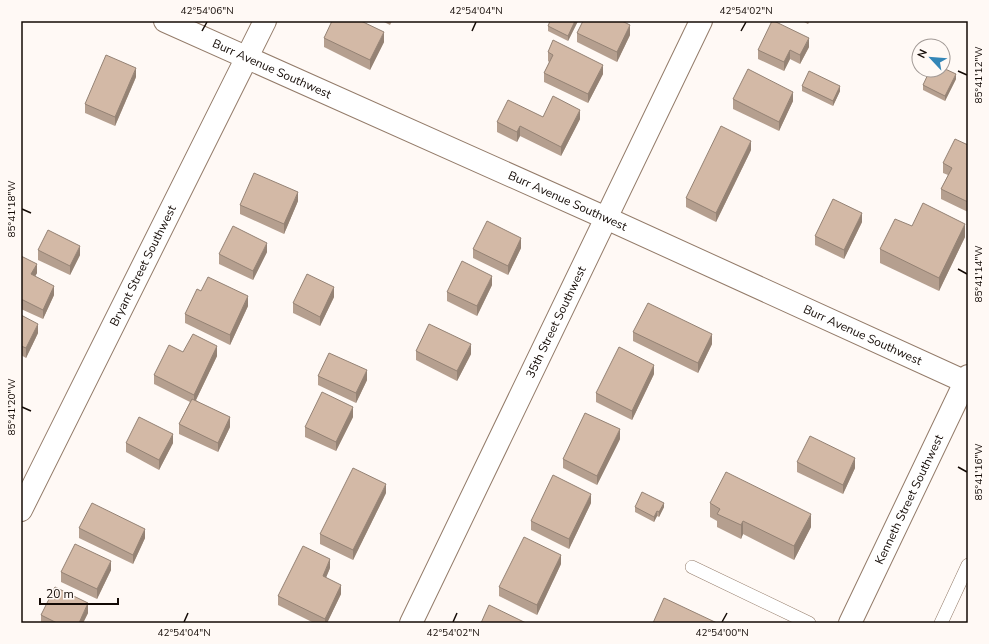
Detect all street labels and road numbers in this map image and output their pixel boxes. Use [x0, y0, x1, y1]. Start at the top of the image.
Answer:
street label: Burr Avenue Southwest [210, 35, 335, 103]
street label: Burr Avenue Southwest [506, 167, 630, 235]
street label: Bryant Street Southwest [106, 202, 180, 329]
street label: 35th Street Southwest [522, 263, 590, 381]
street label: Burr Avenue Southwest [801, 301, 925, 369]
street label: Kenneth Street Southwest [871, 431, 947, 567]

